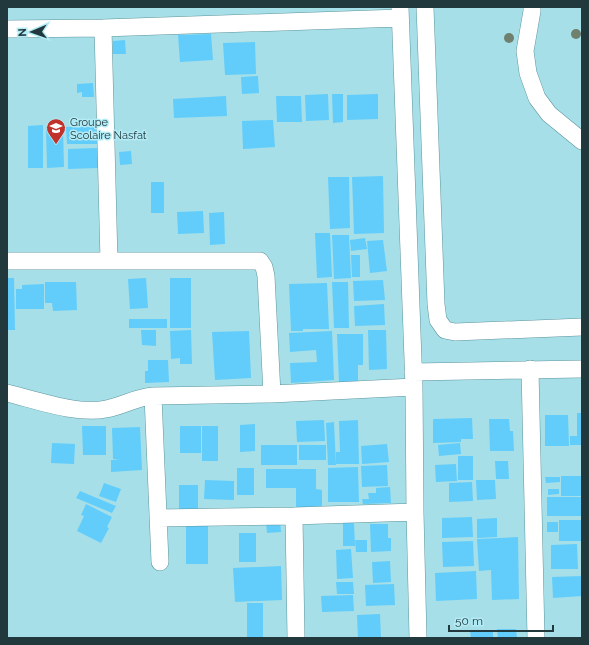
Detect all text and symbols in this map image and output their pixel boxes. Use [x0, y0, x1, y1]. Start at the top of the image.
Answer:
north arrow [12, 12, 52, 52]
text: N [16, 28, 29, 37]
place label: Groupe Scolaire Nasfat [70, 116, 147, 142]
school or university icon: Groupe Scolaire Nasfat [45, 117, 67, 145]
scale bar [449, 607, 553, 633]
text: 50 m [455, 614, 483, 628]

